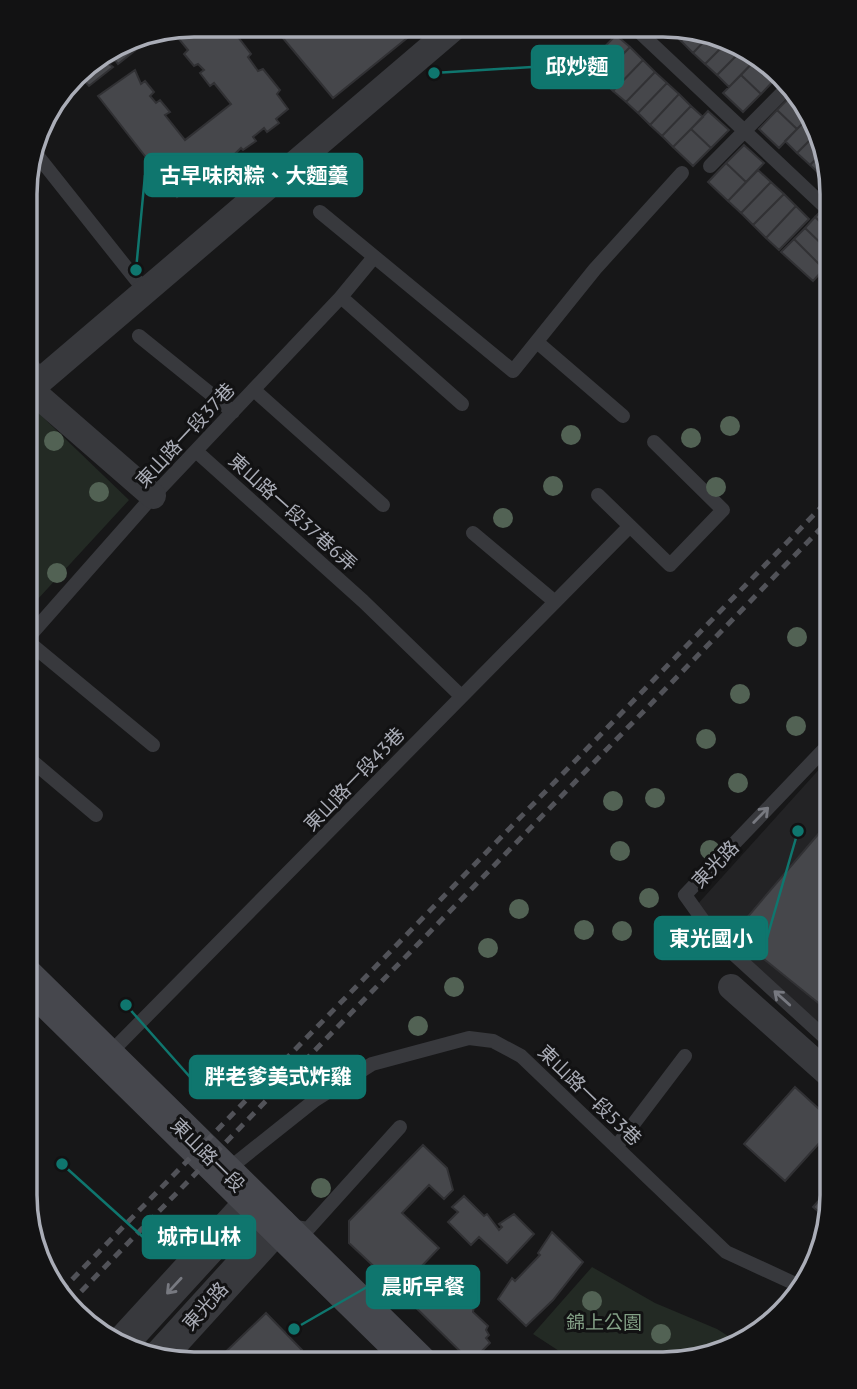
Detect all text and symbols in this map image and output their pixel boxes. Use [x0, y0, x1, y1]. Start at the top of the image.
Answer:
callout: 邱炒麵 [532, 46, 623, 88]
text: 邱炒麵 [546, 53, 609, 80]
callout: 古早味肉粽、大麵羹 [145, 154, 362, 196]
text: 古早味肉粽、大麵羹 [160, 162, 349, 189]
street label: 東山路一段37巷 [130, 378, 240, 492]
street label: 東山路一段37巷6弄 [224, 448, 362, 576]
street label: 東山路一段43巷 [299, 722, 409, 836]
one-way arrow [753, 807, 770, 824]
street label: 東光路 [687, 835, 743, 893]
callout: 東光國小 [655, 917, 767, 959]
text: 東光國小 [669, 925, 753, 952]
one-way arrow [773, 990, 791, 1006]
street label: 東山路一段53巷 [533, 1040, 647, 1150]
callout: 胖老爹美式炸雞 [190, 1056, 365, 1098]
text: 胖老爹美式炸雞 [205, 1063, 352, 1090]
street label: 東山路一段 [166, 1113, 250, 1197]
callout: 城市山林 [143, 1216, 255, 1258]
text: 城市山林 [157, 1223, 241, 1250]
callout: 晨昕早餐 [367, 1266, 479, 1308]
text: 晨昕早餐 [381, 1273, 465, 1300]
one-way arrow [166, 1277, 182, 1295]
street label: 東光路 [177, 1277, 233, 1335]
park label: 錦上公園 [566, 1310, 642, 1334]

